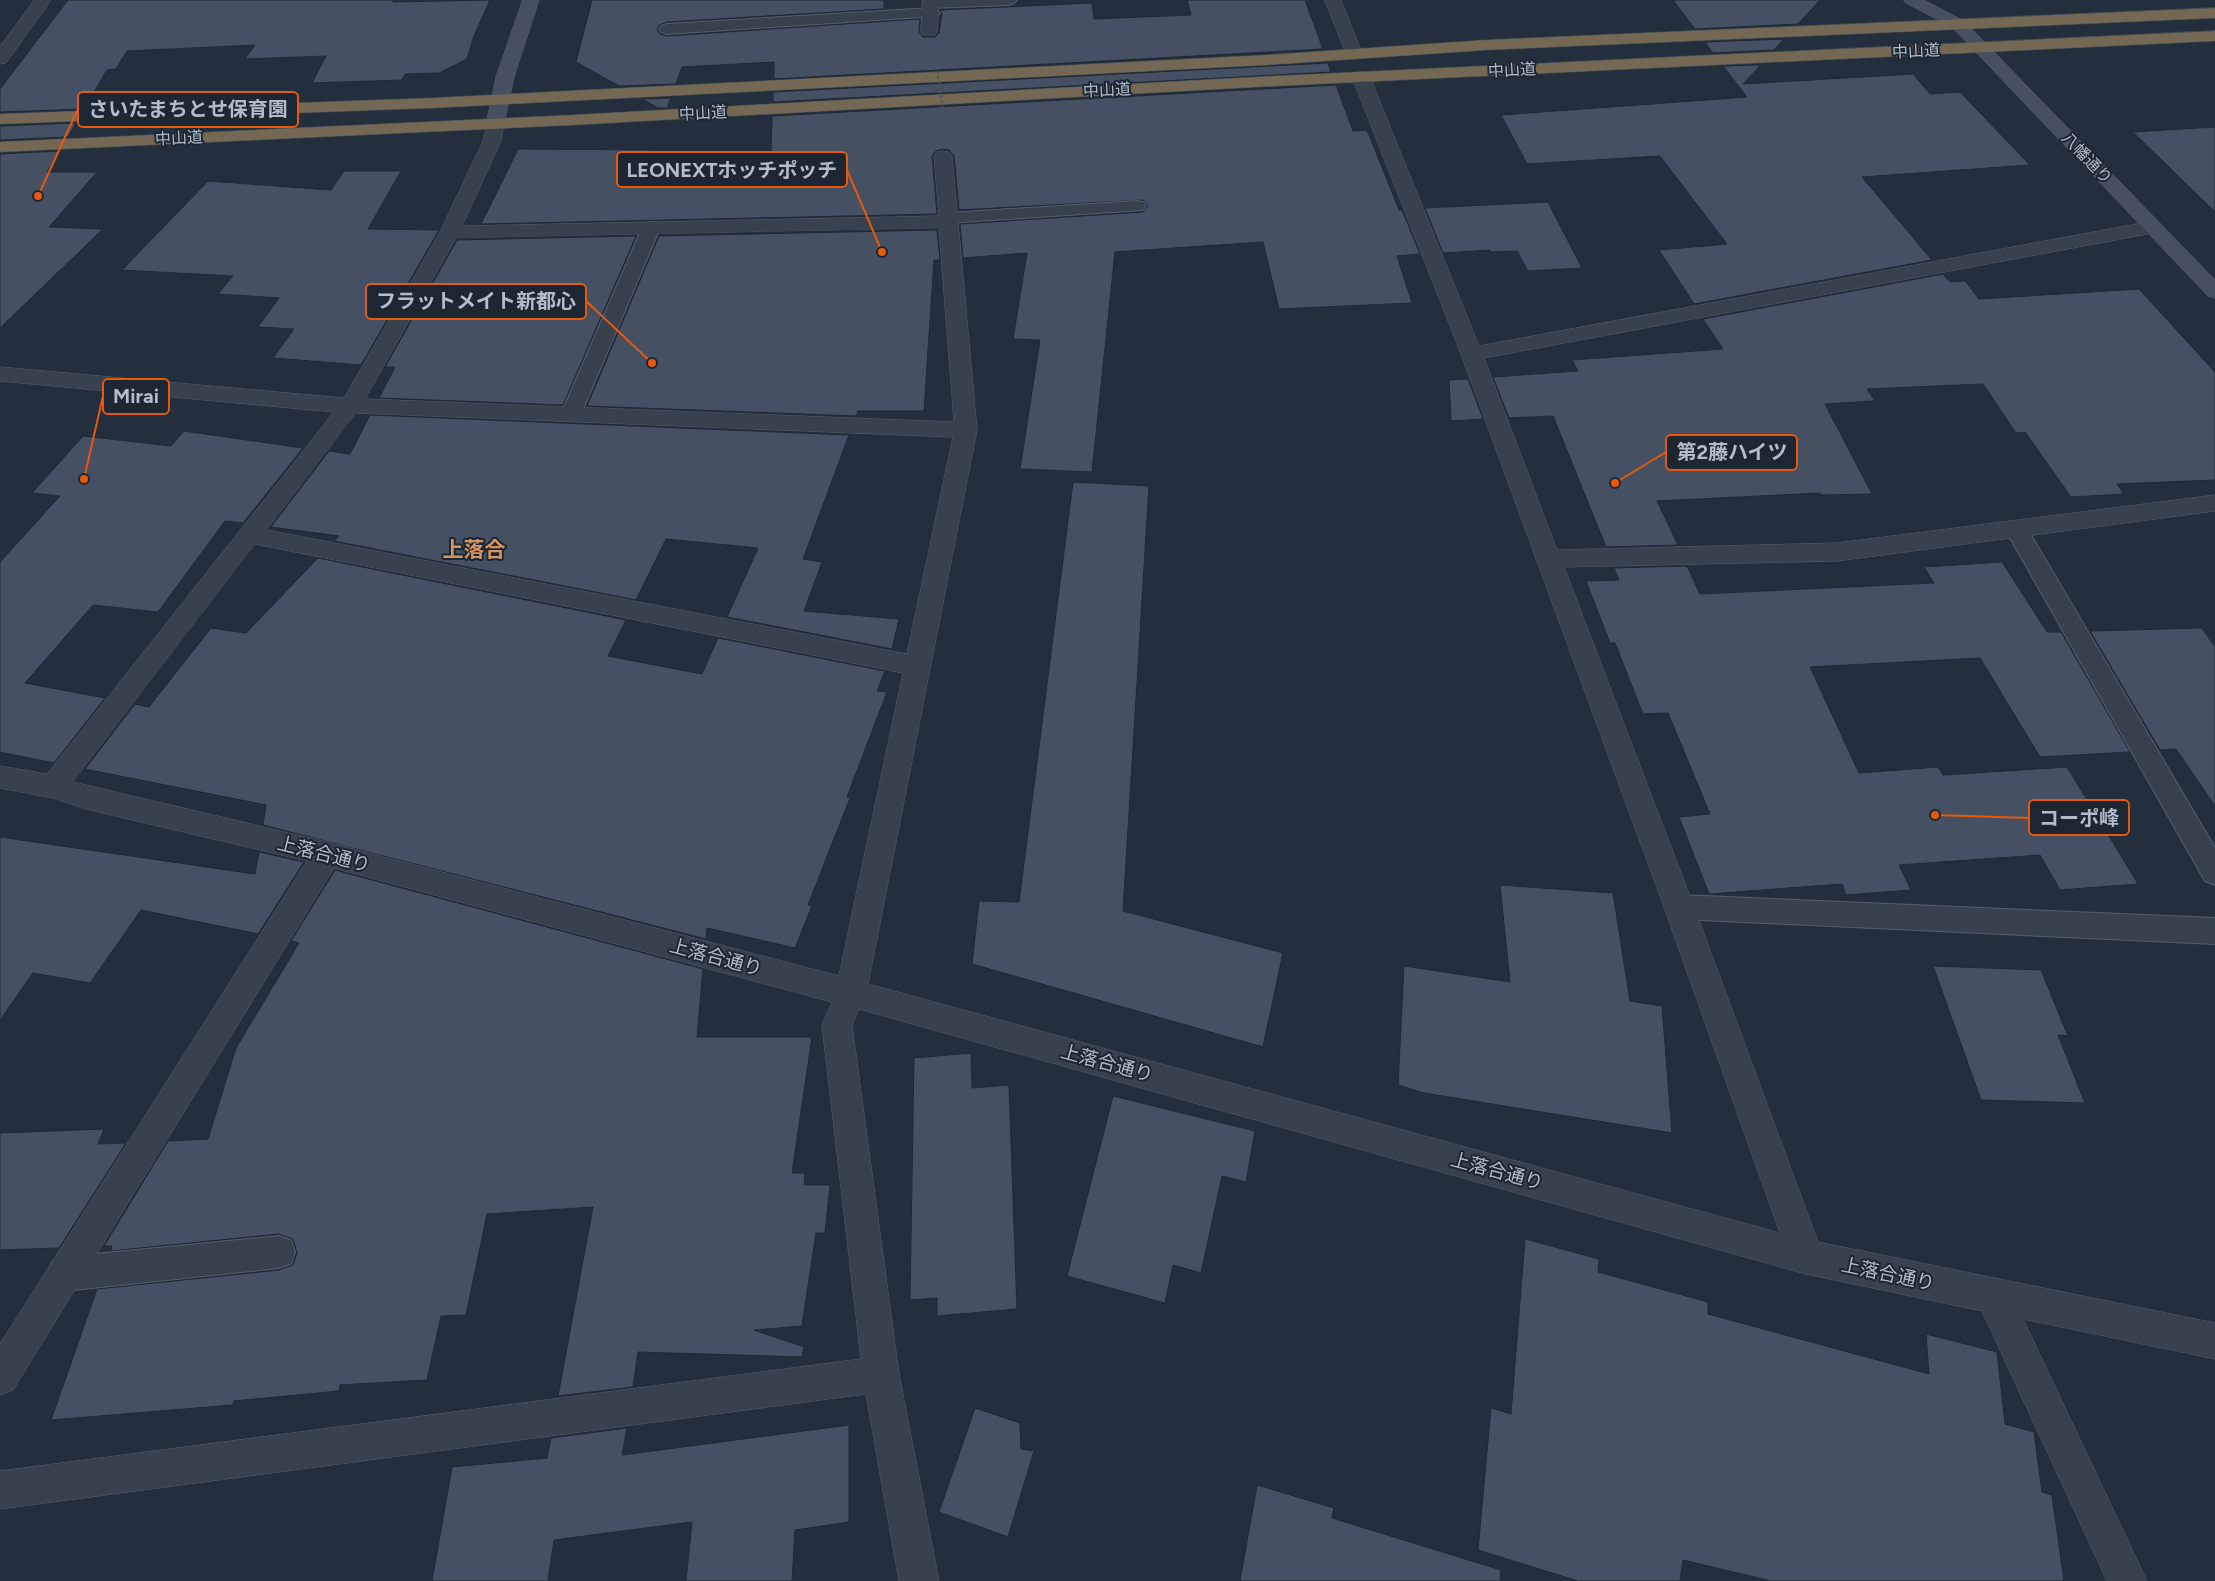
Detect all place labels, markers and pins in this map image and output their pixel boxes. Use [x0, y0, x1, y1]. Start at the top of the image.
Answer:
callout: さいたまちとせ保育園 [78, 92, 298, 127]
callout: LEONEXTホッチポッチ [617, 152, 847, 187]
callout: フラットメイト新都心 [366, 284, 586, 319]
callout: Mirai [103, 379, 169, 414]
callout: 第2藤ハイツ [1666, 435, 1797, 470]
callout: コーポ峰 [2029, 800, 2129, 835]

